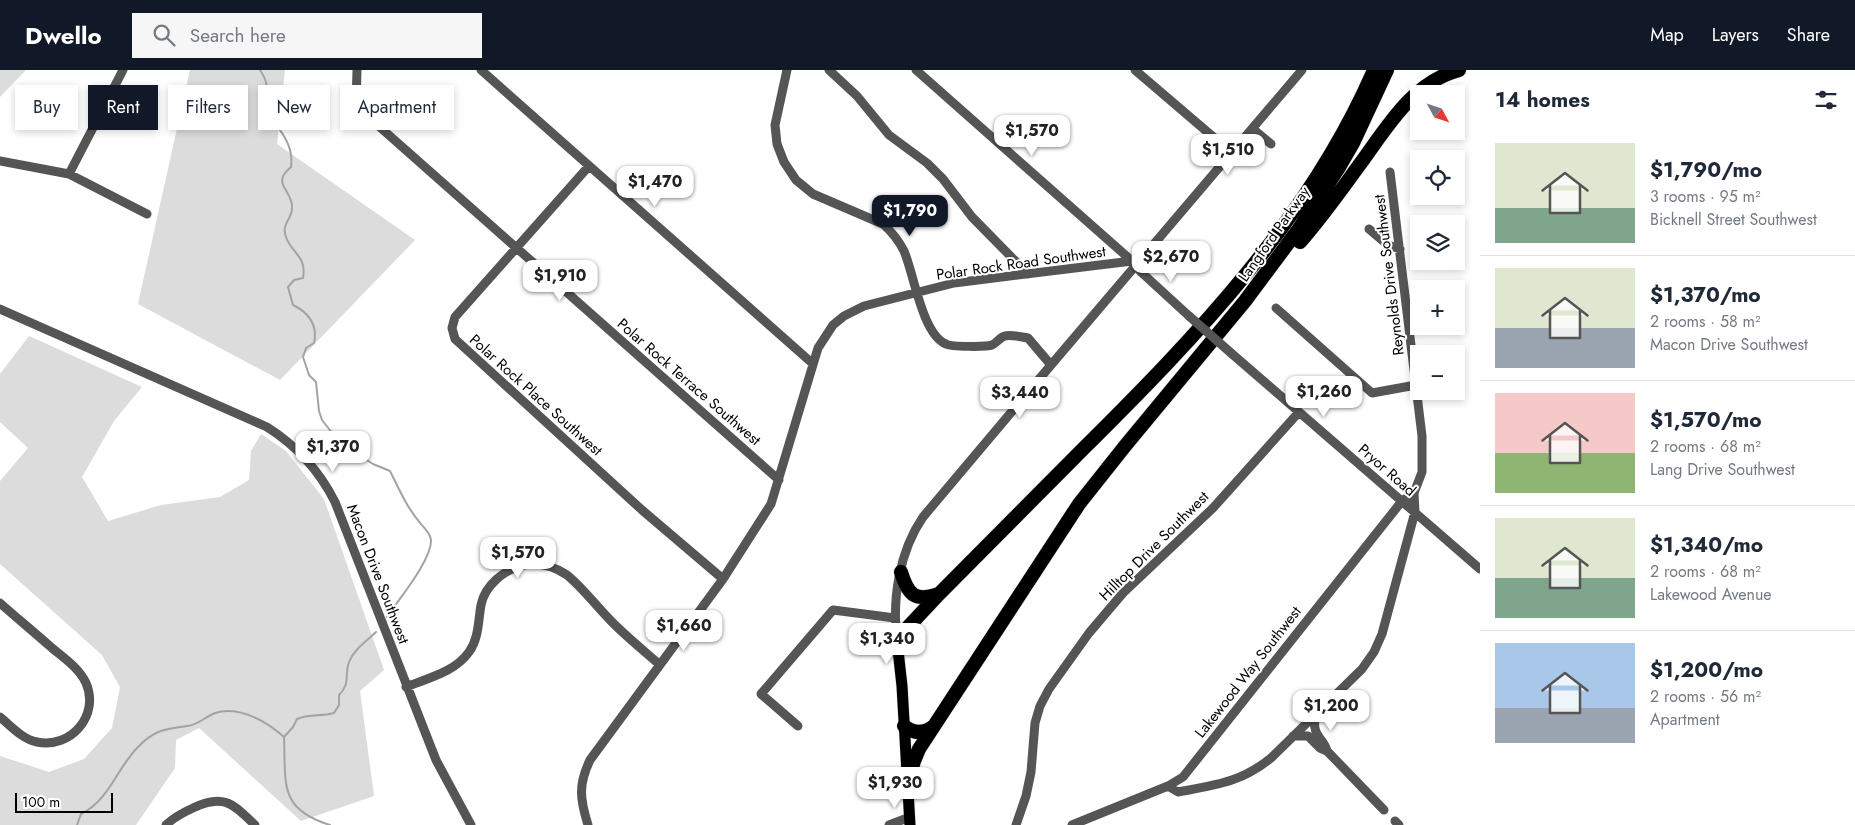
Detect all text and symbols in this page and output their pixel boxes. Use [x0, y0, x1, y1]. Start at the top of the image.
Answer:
search box [132, 13, 482, 58]
text: Dwello [25, 18, 102, 53]
icon: search [150, 21, 178, 49]
text: Search here [190, 22, 286, 49]
text: Map [1650, 22, 1684, 48]
text: Layers [1712, 22, 1759, 48]
text: Share [1787, 22, 1830, 48]
chip: Buy [15, 85, 78, 130]
chip: Rent [88, 85, 158, 130]
chip: Filters [168, 85, 248, 130]
chip: New [258, 85, 330, 130]
chip: Apartment [340, 85, 454, 130]
north arrow [1410, 85, 1465, 140]
map controls [1410, 85, 1465, 400]
text: 14 homes [1495, 85, 1590, 115]
icon: filters [1812, 86, 1840, 114]
pin: $1,570 [991, 114, 1073, 157]
text: $1,570 [1005, 119, 1059, 142]
pin: $1,510 [1187, 134, 1269, 176]
text: $1,510 [1202, 138, 1254, 161]
button: locate [1410, 150, 1465, 205]
text: $1,790/mo [1650, 155, 1762, 185]
icon: home [1535, 163, 1595, 223]
pin: $1,470 [614, 166, 696, 208]
text: $1,470 [628, 170, 682, 193]
street label: Langford Parkway [1233, 182, 1315, 286]
text: 3 rooms · 95 m² [1650, 185, 1761, 208]
street label: Reynolds Drive Southwest [1368, 193, 1410, 357]
pin: $1,790 [869, 194, 951, 237]
text: $1,790 [883, 199, 937, 222]
text: Bicknell Street Southwest [1650, 208, 1817, 231]
button: layers [1410, 215, 1465, 270]
street label: Polar Rock Road Southwest [935, 240, 1108, 286]
pin: $2,670 [1130, 240, 1212, 283]
text: $2,670 [1143, 245, 1199, 268]
pin: $1,910 [519, 260, 601, 302]
text: $1,910 [534, 264, 586, 287]
button: + [1410, 280, 1465, 335]
text: $1,370/mo [1650, 280, 1761, 310]
icon: home [1535, 288, 1595, 348]
text: 2 rooms · 58 m² [1650, 310, 1761, 333]
street label: Polar Rock Terrace Southwest [612, 313, 766, 451]
street label: Polar Rock Place Southwest [465, 329, 608, 461]
text: Macon Drive Southwest [1650, 333, 1808, 356]
button: − [1410, 345, 1465, 400]
pin: $3,440 [979, 376, 1061, 419]
pin: $1,260 [1283, 376, 1365, 418]
text: $1,260 [1296, 380, 1352, 403]
text: $3,440 [991, 381, 1049, 404]
text: $1,570/mo [1650, 405, 1762, 435]
icon: home [1535, 413, 1595, 473]
pin: $1,370 [292, 430, 374, 473]
text: $1,370 [306, 435, 360, 458]
text: 2 rooms · 68 m² [1650, 435, 1761, 458]
street label: Pryor Road [1353, 439, 1421, 501]
text: Lang Drive Southwest [1650, 458, 1795, 481]
street label: Hilltop Drive Southwest [1094, 486, 1214, 606]
street label: Macon Drive Southwest [341, 501, 415, 647]
text: $1,340/mo [1650, 530, 1763, 560]
pin: $1,570 [477, 536, 559, 579]
icon: home [1535, 538, 1595, 598]
text: $1,570 [491, 541, 545, 564]
text: 2 rooms · 68 m² [1650, 560, 1761, 583]
text: Lakewood Avenue [1650, 583, 1772, 606]
street label: Lakewood Way Southwest [1190, 601, 1307, 743]
pin: $1,660 [643, 610, 725, 652]
text: $1,660 [656, 614, 712, 637]
pin: $1,340 [846, 622, 928, 665]
text: $1,340 [860, 627, 914, 650]
text: $1,200/mo [1650, 655, 1763, 685]
icon: home [1535, 663, 1595, 723]
text: 2 rooms · 56 m² [1650, 685, 1761, 708]
pin: $1,200 [1290, 690, 1372, 732]
text: $1,200 [1304, 694, 1358, 717]
text: Apartment [1650, 708, 1720, 731]
pin: $1,930 [854, 766, 936, 809]
text: $1,930 [868, 771, 922, 794]
scale bar [15, 790, 112, 813]
text: 100 m [22, 792, 60, 812]

